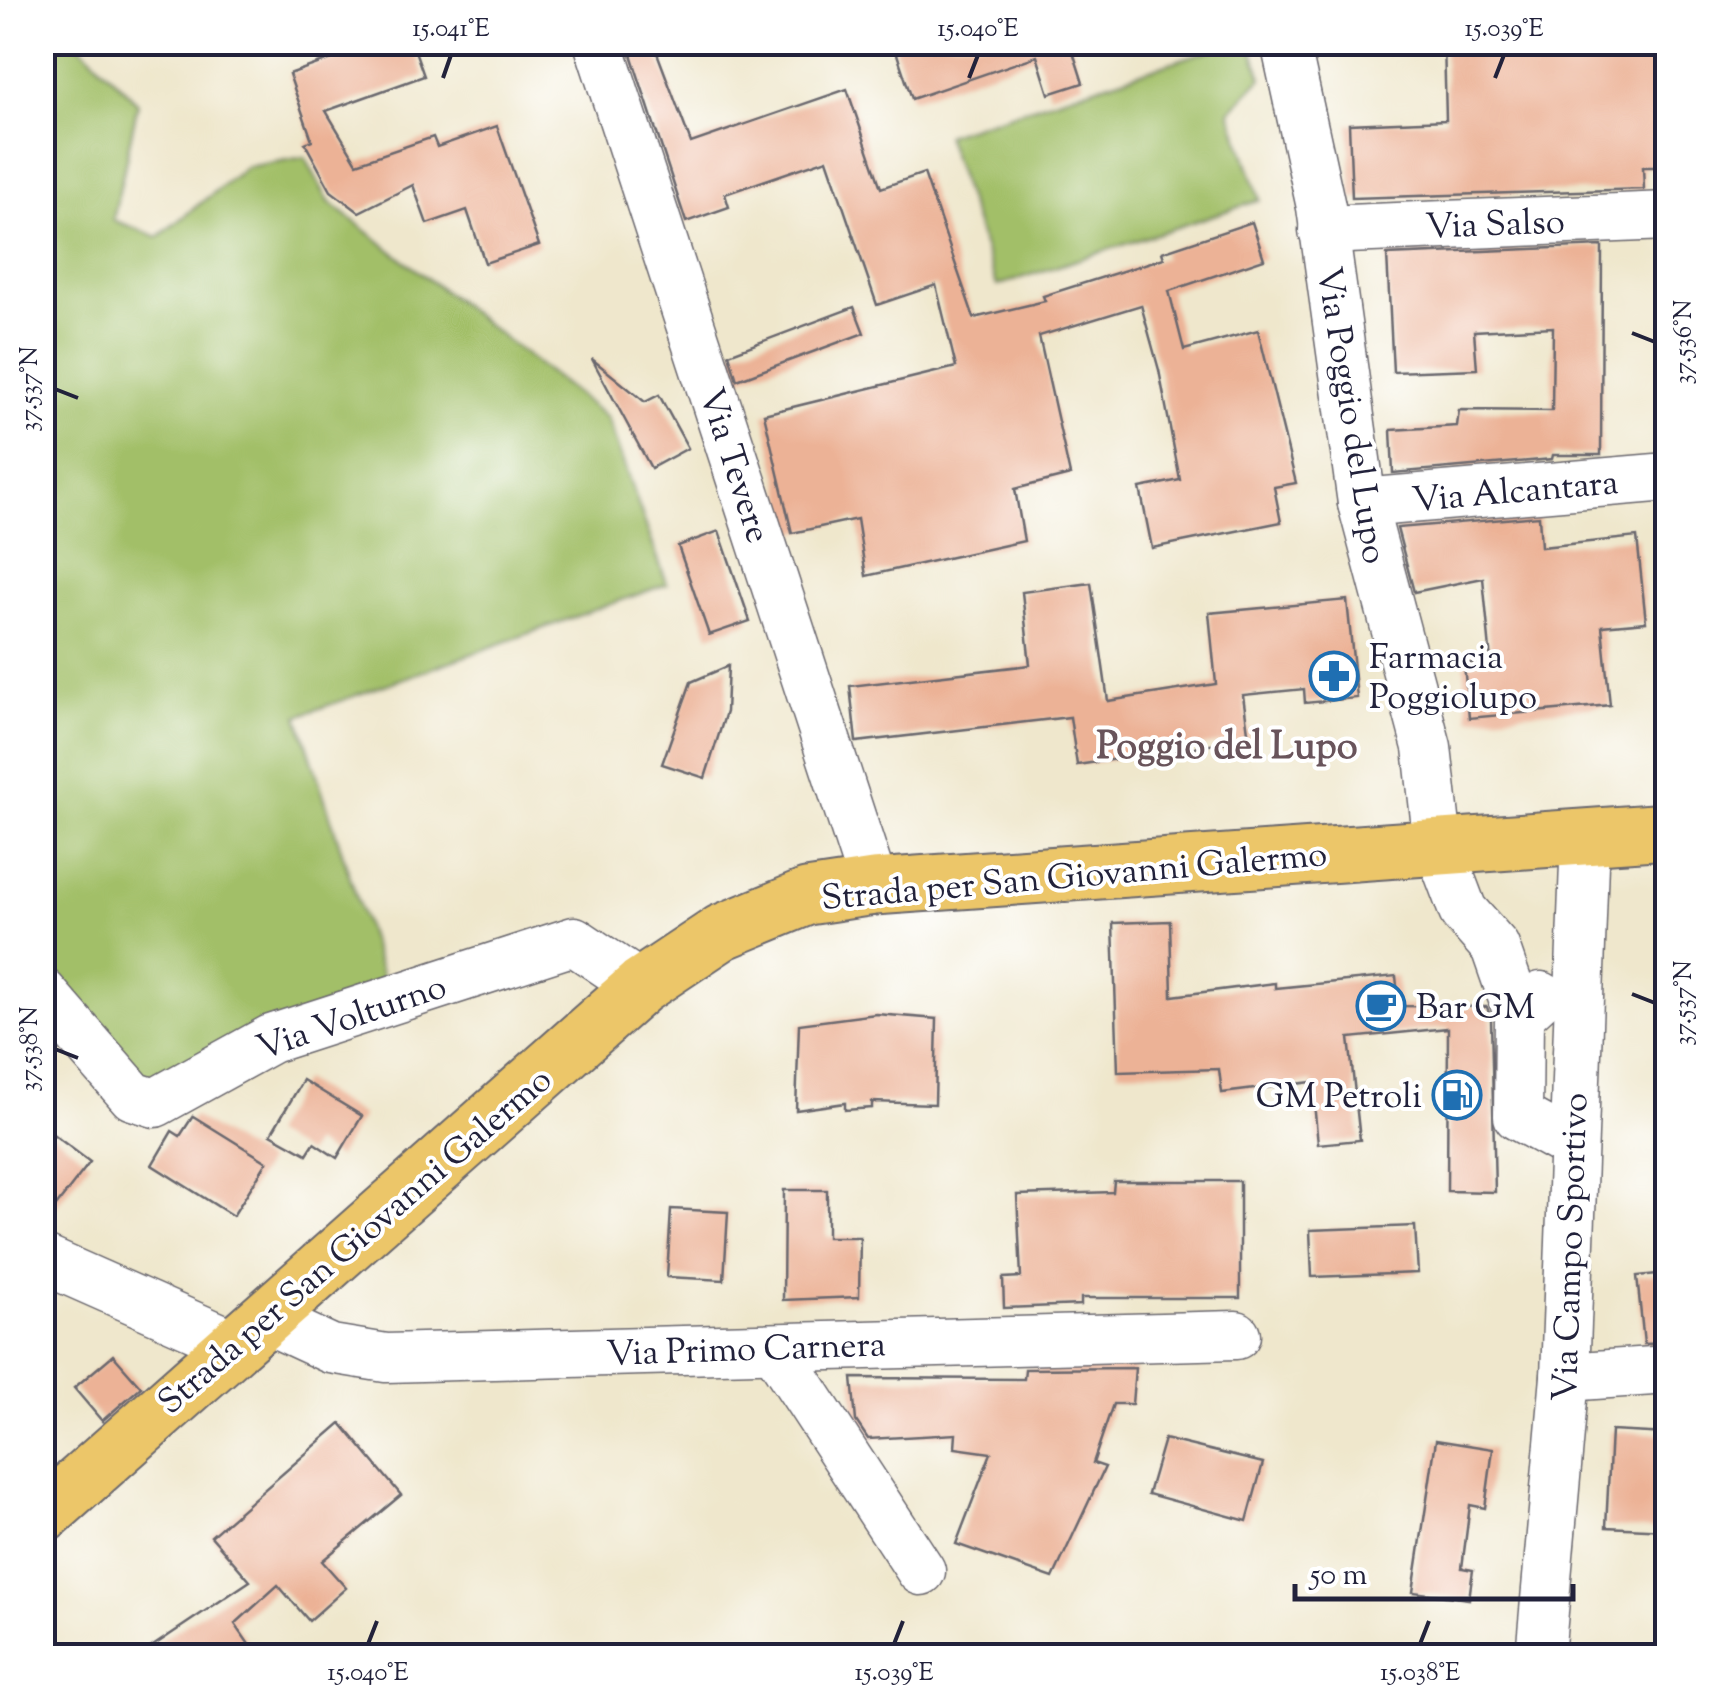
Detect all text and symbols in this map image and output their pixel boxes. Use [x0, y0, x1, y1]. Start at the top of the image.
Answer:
text: 15.041°E [412, 12, 490, 48]
text: 15.040°E [937, 12, 1019, 48]
text: 15.039°E [1464, 12, 1544, 48]
street label: Via Salso [1425, 199, 1566, 254]
street label: Via Poggio del Lupo [1301, 263, 1398, 568]
text: 37.536°N [1667, 299, 1703, 385]
text: 37.537°N [13, 346, 49, 432]
street label: Via Tevere [684, 382, 782, 550]
street label: Via Alcantara [1410, 459, 1620, 528]
place label: Farmacia Poggiolupo [1369, 634, 1537, 725]
pharmacy icon: Farmacia Poggiolupo [1308, 650, 1360, 702]
district label: Poggio del Lupo [1097, 722, 1357, 776]
street label: Strada per San Giovanni Galermo [819, 831, 1329, 926]
text: 37.537°N [1667, 960, 1703, 1046]
street label: Via Volturno [250, 963, 454, 1076]
cafe icon: Bar GM [1355, 980, 1407, 1032]
place label: Bar GM [1416, 984, 1535, 1035]
text: 37.538°N [13, 1006, 49, 1092]
street label: Strada per San Giovanni Galermo [148, 1057, 565, 1428]
fuel station icon: GM Petroli [1431, 1069, 1483, 1121]
place label: GM Petroli [1256, 1073, 1422, 1124]
street label: Via Campo Sportivo [1542, 1092, 1603, 1402]
street label: Via Primo Carnera [606, 1321, 887, 1382]
scale bar [1295, 1539, 1572, 1601]
text: 50 m [1308, 1555, 1368, 1598]
text: 15.040°E [327, 1656, 409, 1692]
text: 15.039°E [854, 1656, 934, 1692]
text: 15.038°E [1380, 1656, 1460, 1692]

